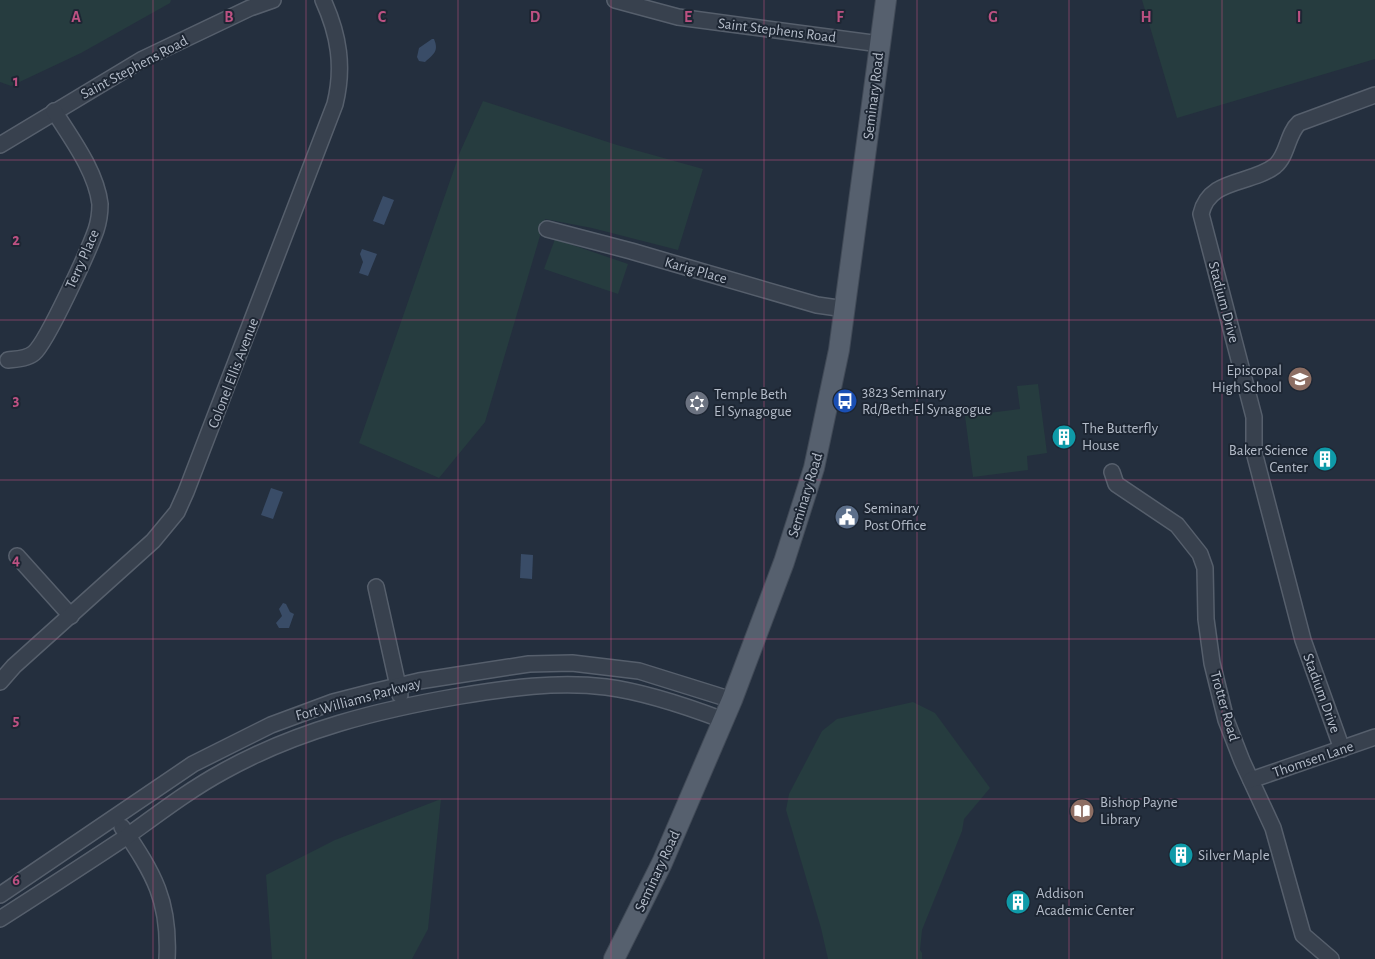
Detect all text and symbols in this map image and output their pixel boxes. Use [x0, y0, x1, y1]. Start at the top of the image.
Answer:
text: A [71, 9, 81, 25]
text: B [224, 9, 234, 25]
text: C [378, 9, 387, 25]
text: D [530, 9, 541, 25]
text: E [684, 9, 692, 25]
text: F [836, 9, 844, 25]
text: G [988, 9, 998, 25]
text: H [1140, 9, 1152, 25]
text: I [1297, 9, 1301, 25]
street label: Saint Stephens Road [717, 16, 837, 45]
street label: Saint Stephens Road [78, 33, 190, 102]
street label: Seminary Road [861, 51, 886, 140]
text: 1 [13, 73, 19, 89]
street label: Terry Place [63, 227, 102, 291]
text: 2 [12, 232, 20, 248]
street label: Karig Place [663, 254, 729, 287]
street label: Stadium Drive [1205, 260, 1242, 344]
street label: Colonel Ellis Avenue [206, 316, 261, 430]
place label: Episcopal High School [1212, 363, 1282, 395]
school or university icon: Episcopal High School [1287, 366, 1313, 392]
place label: 3823 Seminary Rd/Beth-El Synagogue [862, 385, 991, 417]
place label: Temple Beth El Synagogue [714, 387, 792, 419]
bus stop icon: 3823 Seminary Rd/Beth-El Synagogue [832, 388, 858, 414]
synagogue icon: Temple Beth El Synagogue [684, 390, 710, 416]
text: 3 [13, 392, 20, 408]
place label: The Butterfly House [1082, 421, 1159, 453]
building icon: The Butterfly House [1051, 424, 1077, 450]
place label: Baker Science Center [1229, 443, 1308, 475]
building icon: Baker Science Center [1312, 446, 1338, 472]
street label: Seminary Road [786, 451, 826, 539]
place label: Seminary Post Office [864, 501, 927, 533]
public building icon: Seminary Post Office [834, 504, 860, 530]
text: 4 [12, 552, 20, 568]
street label: Stadium Drive [1300, 651, 1343, 735]
street label: Trotter Road [1207, 669, 1242, 743]
street label: Fort Williams Parkway [294, 675, 423, 723]
text: 5 [13, 712, 20, 728]
street label: Thomsen Lane [1271, 739, 1356, 780]
place label: Bishop Payne Library [1100, 795, 1178, 827]
library icon: Bishop Payne Library [1069, 798, 1095, 824]
street label: Seminary Road [632, 828, 683, 914]
building icon: Silver Maple [1168, 842, 1194, 868]
place label: Silver Maple [1198, 848, 1270, 863]
text: 6 [12, 872, 20, 888]
place label: Addison Academic Center [1036, 886, 1134, 918]
building icon: Addison Academic Center [1005, 889, 1031, 915]

